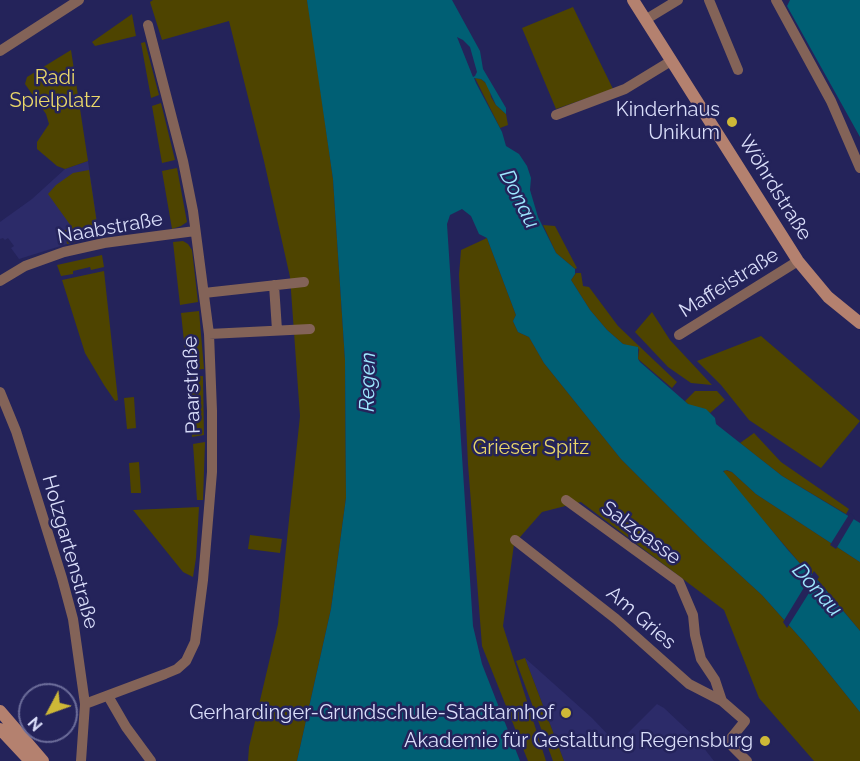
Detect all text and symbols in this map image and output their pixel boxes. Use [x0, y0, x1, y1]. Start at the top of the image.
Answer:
park label: Radi Spielplatz [9, 66, 101, 113]
place label: Kinderhaus Unikum [616, 98, 720, 145]
marker: Kinderhaus Unikum [725, 115, 739, 129]
street label: Wöhrdstraße [733, 131, 817, 245]
water label: Donau [494, 165, 544, 233]
street label: Naabstraße [55, 207, 165, 249]
street label: Maffeistraße [675, 243, 783, 323]
street label: Paarstraße [178, 336, 206, 434]
water label: Regen [355, 352, 381, 412]
park label: Grieser Spitz [473, 436, 589, 460]
street label: Holzgartenstraße [37, 472, 103, 632]
street label: Salzgasse [597, 496, 685, 570]
water label: Donau [787, 558, 847, 622]
street label: Am Gries [601, 581, 681, 655]
north arrow [18, 683, 78, 743]
place label: Gerhardinger-Grundschule-Stadtamhof [189, 701, 554, 725]
marker: Gerhardinger-Grundschule-Stadtamhof [559, 706, 573, 720]
text: N [24, 713, 47, 735]
place label: Akademie für Gestaltung Regensburg [404, 729, 753, 753]
marker: Akademie für Gestaltung Regensburg [758, 734, 772, 748]

